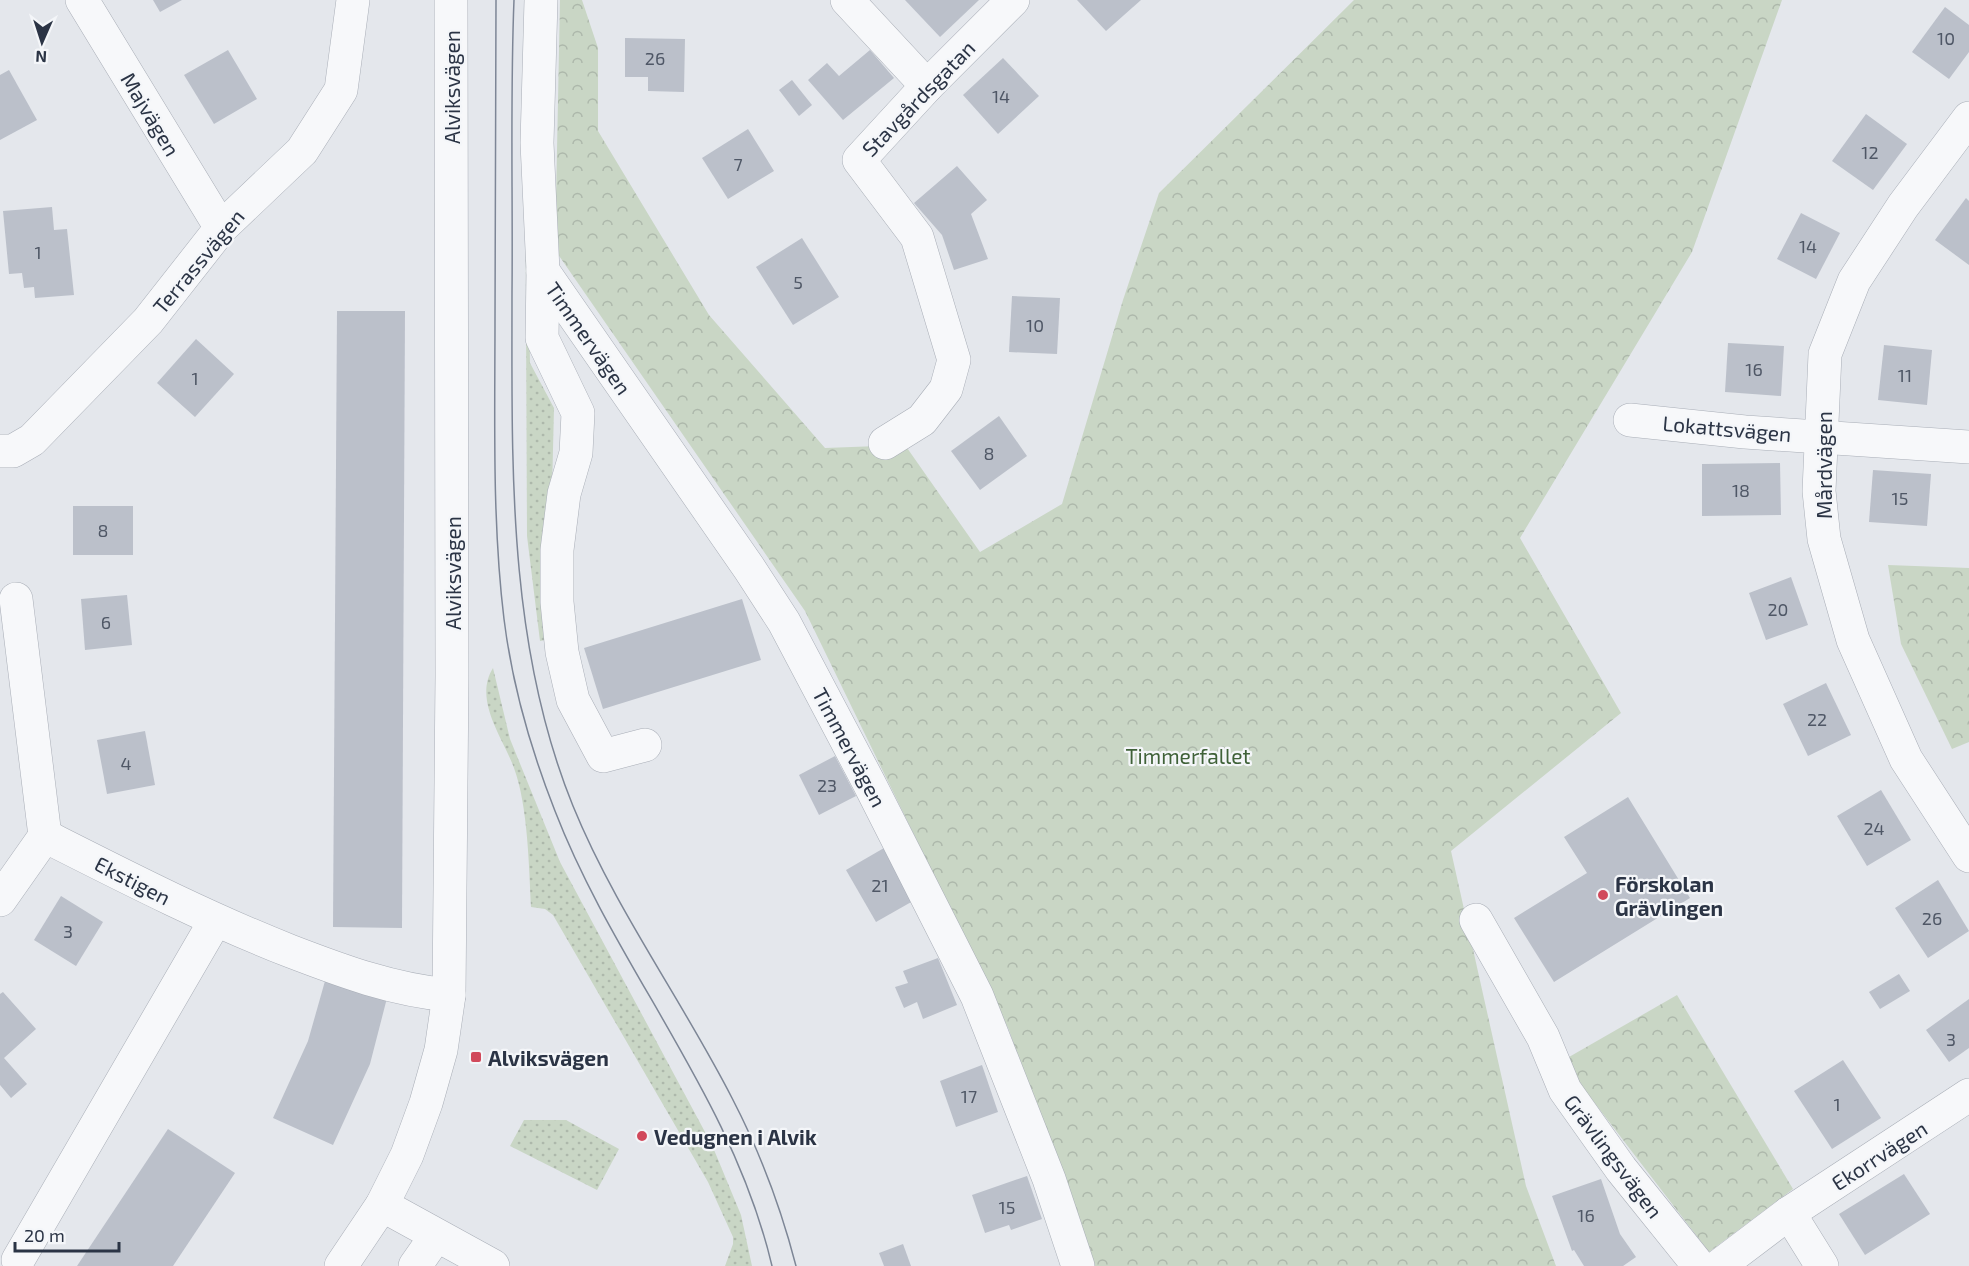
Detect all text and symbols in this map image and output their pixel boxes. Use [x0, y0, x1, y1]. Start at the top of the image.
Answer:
north arrow [12, 12, 72, 72]
house number: 10 [1937, 27, 1955, 49]
street label: Alviksvägen [439, 30, 464, 144]
street label: Stavgårdsgatan [857, 35, 979, 161]
house number: 26 [645, 47, 665, 69]
text: N [35, 48, 47, 67]
street label: Majvägen [116, 68, 186, 161]
house number: 14 [992, 85, 1010, 107]
house number: 12 [1861, 141, 1879, 163]
house number: 7 [733, 153, 743, 175]
street label: Terrassvägen [147, 204, 249, 318]
house number: 14 [1799, 235, 1817, 257]
house number: 1 [34, 241, 42, 263]
house number: 5 [793, 271, 803, 293]
street label: Timmervägen [541, 277, 637, 399]
house number: 10 [1026, 314, 1044, 336]
house number: 16 [1745, 358, 1763, 380]
house number: 11 [1898, 364, 1912, 386]
house number: 1 [191, 367, 199, 389]
street label: Lokattsvägen [1662, 410, 1792, 446]
street label: Mårdvägen [1811, 411, 1836, 519]
house number: 8 [984, 442, 994, 464]
house number: 18 [1732, 479, 1750, 501]
house number: 15 [1892, 487, 1908, 509]
street label: Alviksvägen [440, 516, 465, 630]
house number: 8 [98, 519, 108, 541]
house number: 20 [1768, 598, 1788, 620]
house number: 6 [101, 611, 111, 633]
street label: Timmervägen [808, 683, 892, 811]
house number: 22 [1807, 708, 1827, 730]
park label: Timmerfallet [1125, 743, 1251, 768]
house number: 4 [120, 752, 132, 774]
house number: 23 [817, 774, 837, 796]
house number: 24 [1863, 817, 1885, 839]
street label: Ekstigen [91, 850, 175, 910]
place label: Förskolan Grävlingen [1615, 871, 1723, 920]
house number: 21 [871, 874, 889, 896]
marker: Förskolan Grävlingen [1596, 888, 1610, 902]
house number: 26 [1922, 907, 1942, 929]
house number: 3 [63, 920, 73, 942]
house number: 3 [1946, 1028, 1956, 1050]
place label: Alviksvägen [488, 1045, 609, 1070]
marker: Alviksvägen [469, 1050, 483, 1064]
house number: 17 [961, 1085, 977, 1107]
street label: Grävlingsvägen [1560, 1089, 1668, 1223]
house number: 1 [1833, 1093, 1841, 1115]
street label: Ekorrvägen [1827, 1115, 1931, 1195]
place label: Vedugnen i Alvik [654, 1124, 817, 1149]
marker: Vedugnen i Alvik [635, 1129, 649, 1143]
house number: 15 [999, 1196, 1015, 1218]
house number: 16 [1577, 1204, 1595, 1226]
scale bar [15, 1215, 118, 1253]
text: 20 m [24, 1224, 65, 1246]

